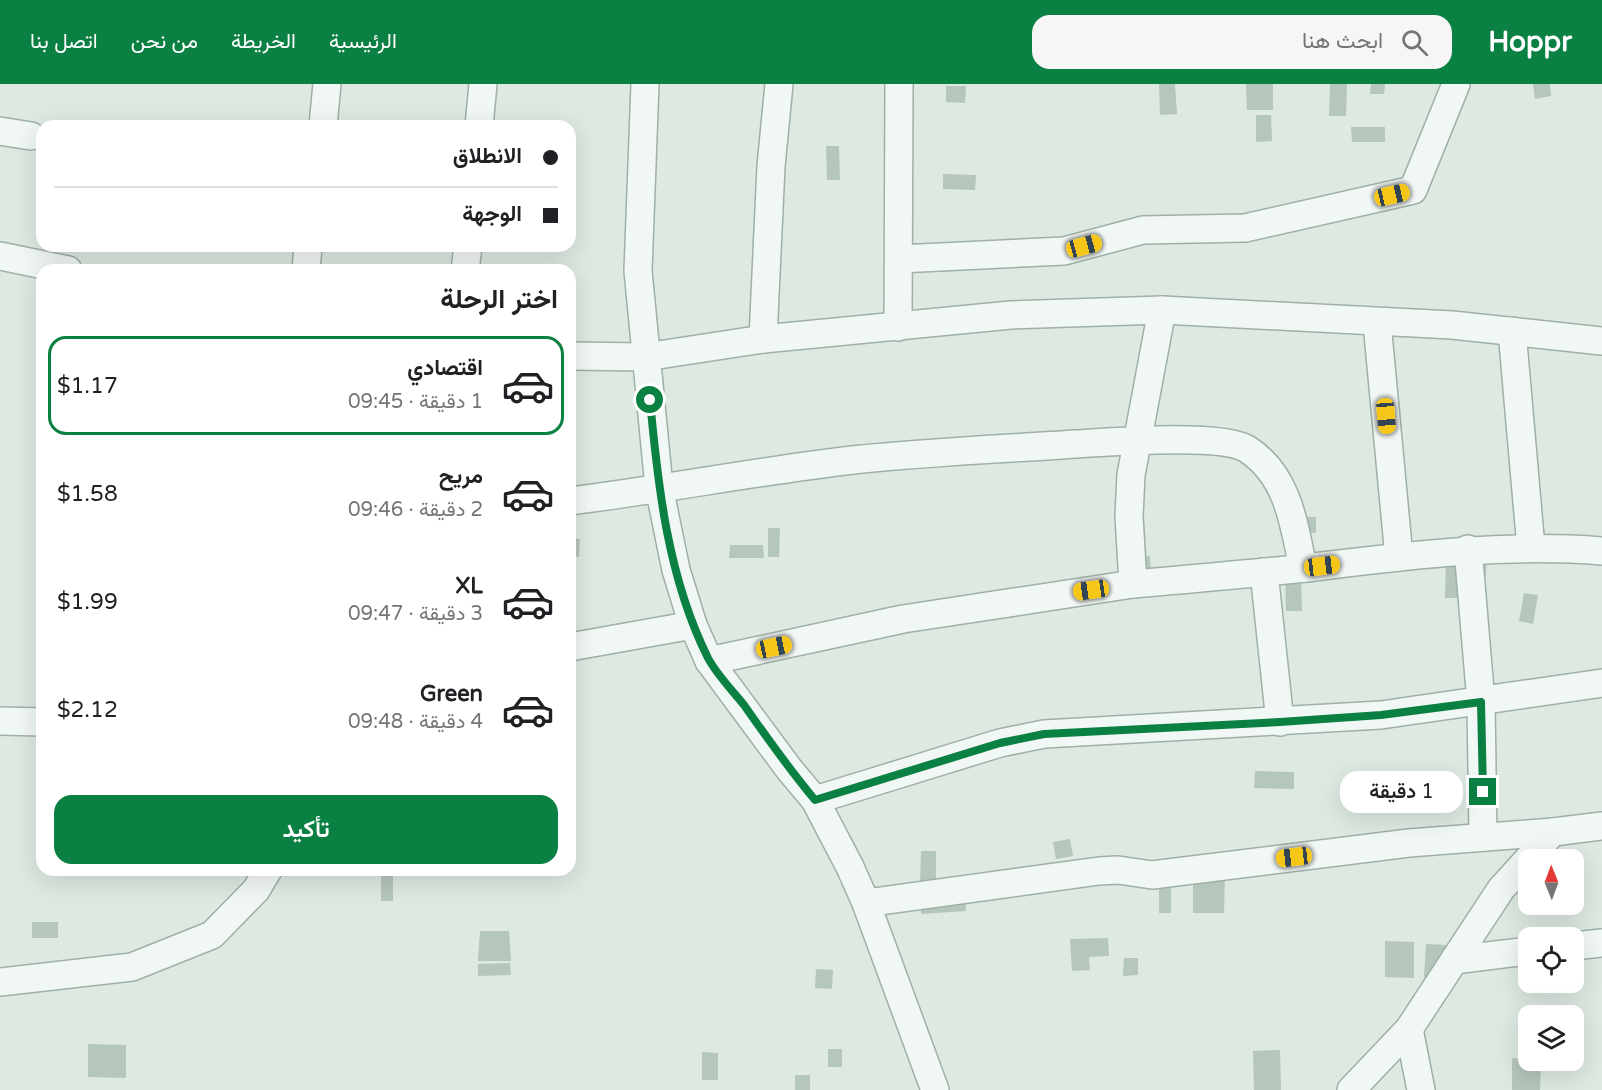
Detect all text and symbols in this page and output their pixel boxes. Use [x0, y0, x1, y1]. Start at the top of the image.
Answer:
search box [1032, 15, 1452, 69]
text: Hoppr [1488, 25, 1572, 59]
icon: search [1398, 26, 1431, 59]
text: ابحث هنا [1302, 28, 1383, 54]
text: اتصل بنا [30, 29, 98, 54]
text: من نحن [131, 29, 198, 54]
text: الخريطة [231, 29, 296, 54]
text: الرئيسية [329, 29, 397, 54]
text: الانطلاق [453, 143, 522, 169]
car [1372, 182, 1412, 208]
text: الوجهة [462, 201, 522, 227]
car [1064, 233, 1104, 259]
text: اختر الرحلة [440, 283, 558, 316]
text: اقتصادي [407, 355, 483, 381]
icon: car [501, 359, 555, 413]
text: $1.17 [57, 373, 118, 399]
route start [636, 386, 663, 413]
text: 1 دقيقة · 09:45 [348, 390, 483, 414]
car [1375, 397, 1397, 435]
text: مريح [439, 463, 483, 489]
icon: car [501, 467, 555, 521]
text: $1.58 [57, 481, 118, 507]
text: 2 دقيقة · 09:46 [348, 498, 483, 522]
car [1303, 555, 1341, 577]
text: XL [456, 573, 483, 599]
icon: car [501, 575, 555, 629]
car [1072, 579, 1110, 601]
text: $1.99 [57, 589, 118, 615]
text: 3 دقيقة · 09:47 [348, 602, 483, 626]
car [755, 634, 793, 660]
text: Green [420, 681, 483, 707]
icon: car [501, 683, 555, 737]
text: $2.12 [57, 697, 118, 723]
text: 4 دقيقة · 09:48 [348, 710, 483, 734]
callout: 1 دقيقة [1339, 771, 1462, 813]
route end [1469, 778, 1496, 805]
text: 1 دقيقة [1369, 780, 1434, 804]
button: تأكيد [54, 795, 558, 864]
car [1275, 846, 1313, 868]
north arrow [1518, 849, 1584, 915]
map controls [1518, 849, 1584, 1071]
button: locate [1518, 927, 1584, 993]
button: layers [1518, 1005, 1584, 1071]

